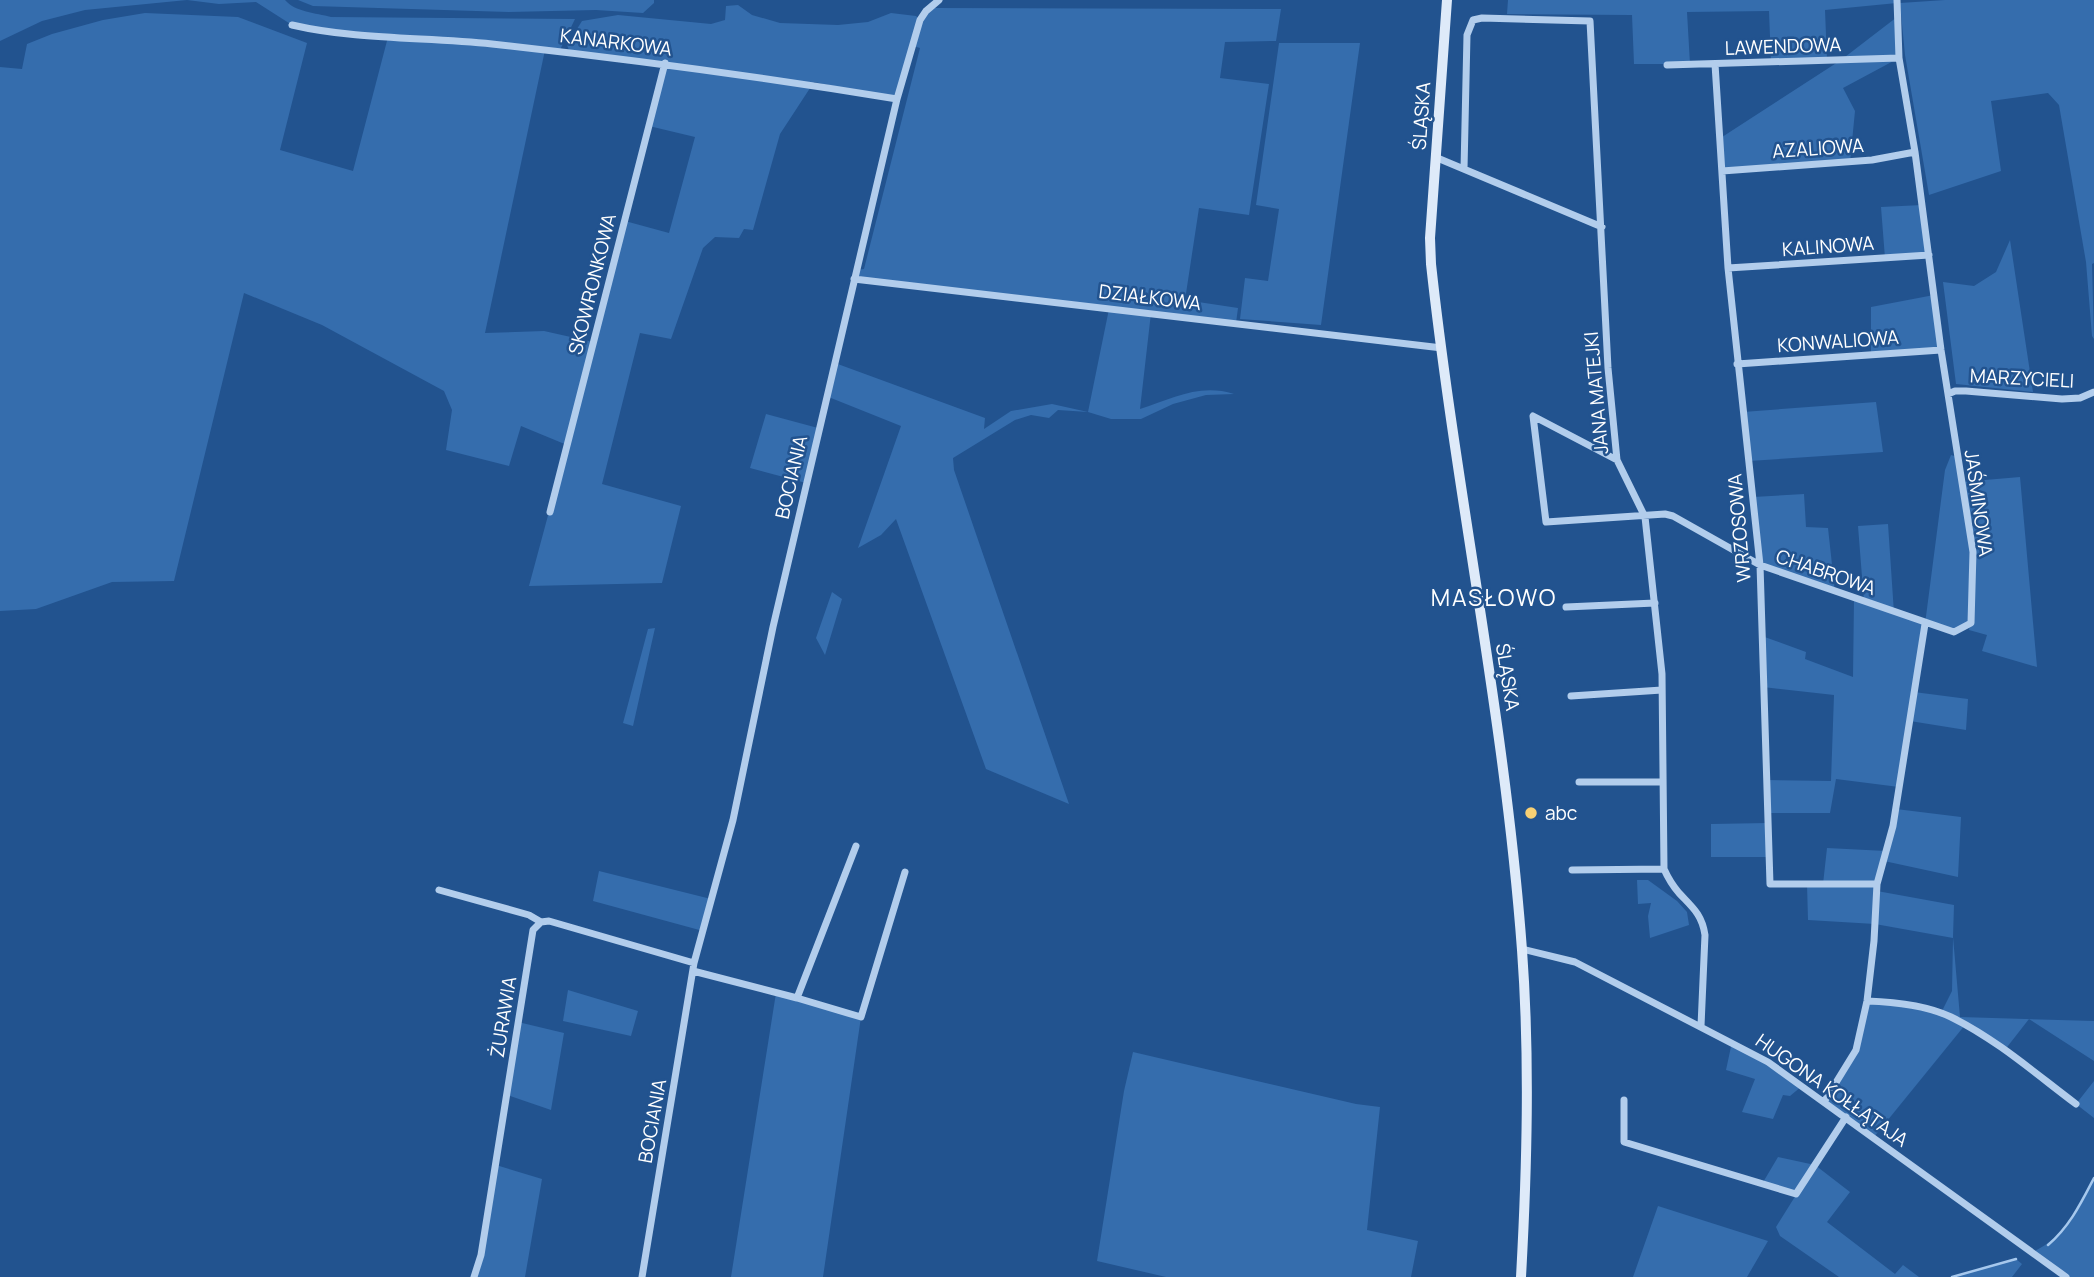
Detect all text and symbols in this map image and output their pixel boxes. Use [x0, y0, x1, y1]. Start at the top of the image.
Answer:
street label: KANARKOWA [559, 22, 673, 62]
street label: LAWENDOWA [1724, 31, 1842, 61]
street label: ŚLĄSKA [1406, 81, 1436, 151]
street label: AZALIOWA [1771, 132, 1865, 164]
street label: SKOWRONKOWA [562, 211, 622, 357]
street label: KALINOWA [1781, 230, 1875, 262]
street label: DZIAŁKOWA [1097, 278, 1203, 316]
street label: KONWALIOWA [1776, 324, 1900, 358]
street label: JANA MATEJKI [1578, 331, 1614, 455]
street label: MARZYCIELI [1969, 362, 2075, 394]
street label: BOCIANIA [769, 433, 813, 521]
street label: JAŚMINOWA [1959, 448, 1999, 558]
street label: WRZOSOWA [1721, 473, 1757, 583]
street label: CHABROWA [1773, 543, 1879, 601]
district label: MASŁOWO [1431, 581, 1557, 613]
street label: ŚLĄSKA [1490, 641, 1526, 713]
place label: abc [1545, 800, 1577, 826]
marker: abc [1523, 805, 1539, 821]
street label: ŻURAWIA [484, 974, 522, 1060]
street label: HUGONA KOŁŁĄTAJA [1751, 1028, 1913, 1152]
street label: BOCIANIA [632, 1077, 672, 1165]

